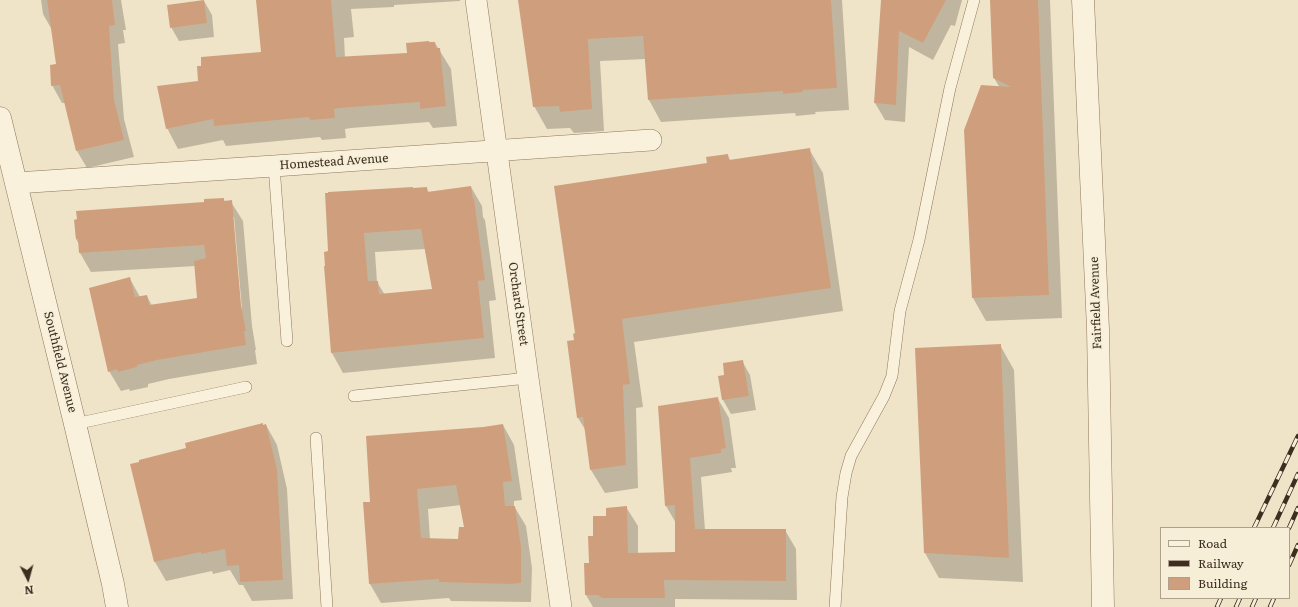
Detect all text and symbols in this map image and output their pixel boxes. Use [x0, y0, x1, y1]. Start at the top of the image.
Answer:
street label: Homestead Avenue [279, 151, 389, 173]
street label: Fairfield Avenue [1087, 256, 1105, 350]
street label: Orchard Street [505, 261, 531, 347]
street label: Southfield Avenue [40, 310, 80, 414]
legend [1160, 527, 1290, 599]
text: Road [1198, 534, 1227, 552]
text: Railway [1198, 554, 1244, 572]
north arrow [8, 559, 48, 599]
text: Building [1198, 574, 1247, 592]
text: N [24, 582, 35, 599]

